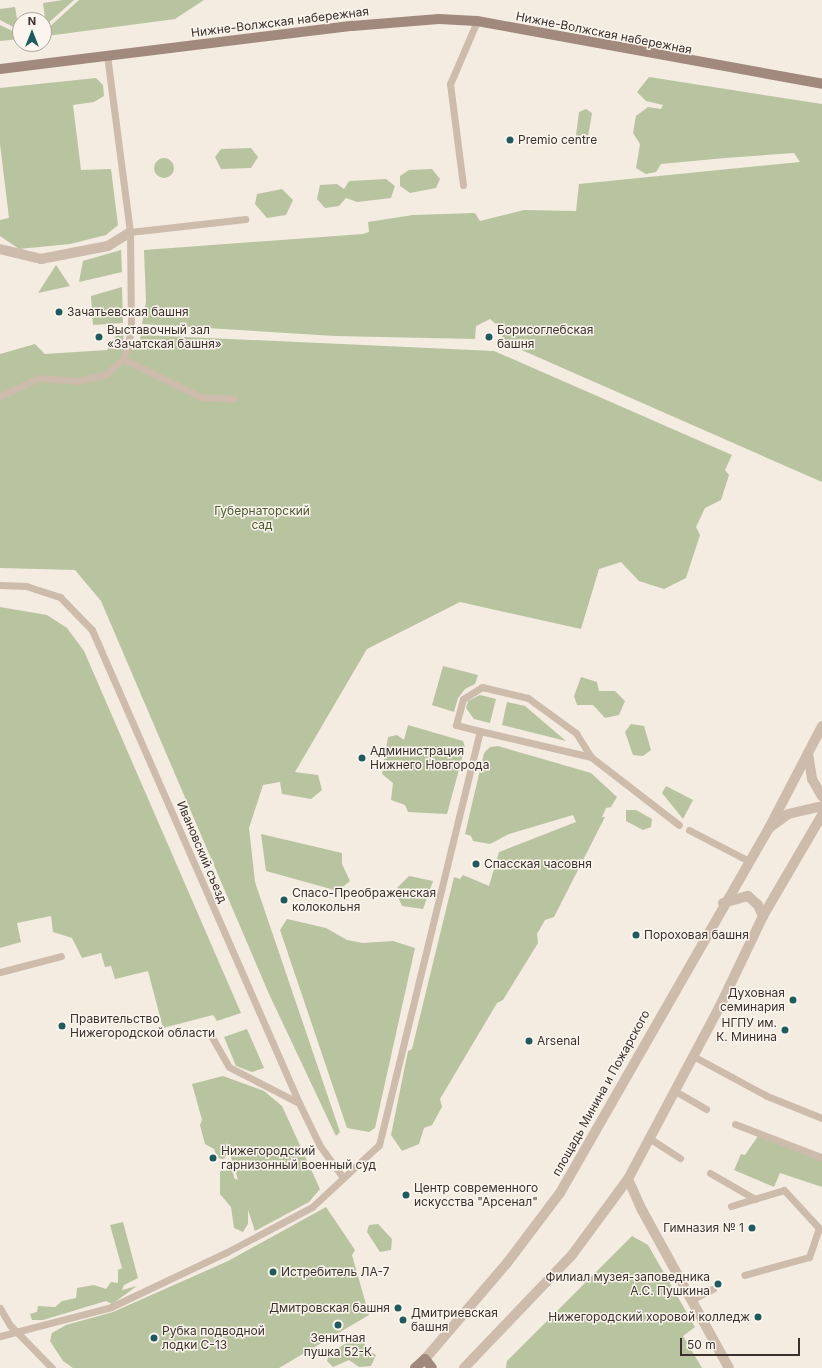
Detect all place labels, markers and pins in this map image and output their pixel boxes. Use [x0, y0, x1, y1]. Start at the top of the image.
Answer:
place label: Premio centre [518, 133, 597, 147]
marker: Premio centre [505, 135, 515, 145]
place label: Зачатьевская башня [67, 305, 189, 319]
marker: Зачатьевская башня [54, 307, 64, 317]
place label: Выставочный зал «Зачатская башня» [107, 323, 222, 351]
place label: Борисоглебская башня [497, 323, 593, 351]
marker: Выставочный зал «Зачатская башня» [94, 332, 104, 342]
marker: Борисоглебская башня [484, 332, 494, 342]
place label: Администрация Нижнего Новгорода [370, 744, 489, 772]
marker: Администрация Нижнего Новгорода [357, 753, 367, 763]
place label: Спасская часовня [484, 857, 592, 871]
marker: Спасская часовня [471, 859, 481, 869]
place label: Спасо-Преображенская колокольня [292, 886, 436, 914]
marker: Спасо-Преображенская колокольня [279, 895, 289, 905]
place label: Пороховая башня [644, 928, 749, 942]
marker: Пороховая башня [631, 930, 641, 940]
place label: Духовная семинария [720, 986, 785, 1014]
marker: Духовная семинария [788, 995, 798, 1005]
place label: Правительство Нижегородской области [70, 1012, 215, 1040]
place label: НГПУ им. К. Минина [716, 1016, 777, 1044]
marker: Правительство Нижегородской области [57, 1021, 67, 1031]
marker: НГПУ им. К. Минина [780, 1025, 790, 1035]
place label: Arsenal [537, 1034, 580, 1048]
marker: Arsenal [524, 1036, 534, 1046]
place label: Нижегородский гарнизонный военный суд [221, 1144, 376, 1172]
marker: Нижегородский гарнизонный военный суд [208, 1153, 218, 1163]
place label: Центр современного искусства "Арсенал" [414, 1181, 538, 1209]
marker: Центр современного искусства "Арсенал" [401, 1190, 411, 1200]
place label: Гимназия № 1 [663, 1221, 744, 1235]
marker: Гимназия № 1 [747, 1223, 757, 1233]
place label: Истребитель ЛА-7 [281, 1265, 389, 1279]
marker: Истребитель ЛА-7 [268, 1267, 278, 1277]
place label: Филиал музея-заповедника А.С. Пушкина [545, 1270, 710, 1298]
marker: Филиал музея-заповедника А.С. Пушкина [713, 1279, 723, 1289]
place label: Дмитровская башня [269, 1301, 390, 1315]
marker: Дмитровская башня [393, 1303, 403, 1313]
place label: Дмитриевская башня [411, 1306, 498, 1334]
place label: Нижегородский хоровой колледж [548, 1310, 750, 1324]
marker: Нижегородский хоровой колледж [753, 1312, 763, 1322]
marker: Дмитриевская башня [398, 1315, 408, 1325]
marker: Зенитная пушка 52-К [333, 1320, 343, 1330]
place label: Рубка подводной лодки С-13 [162, 1324, 265, 1352]
place label: Зенитная пушка 52-К [304, 1331, 372, 1359]
marker: Рубка подводной лодки С-13 [149, 1333, 159, 1343]

